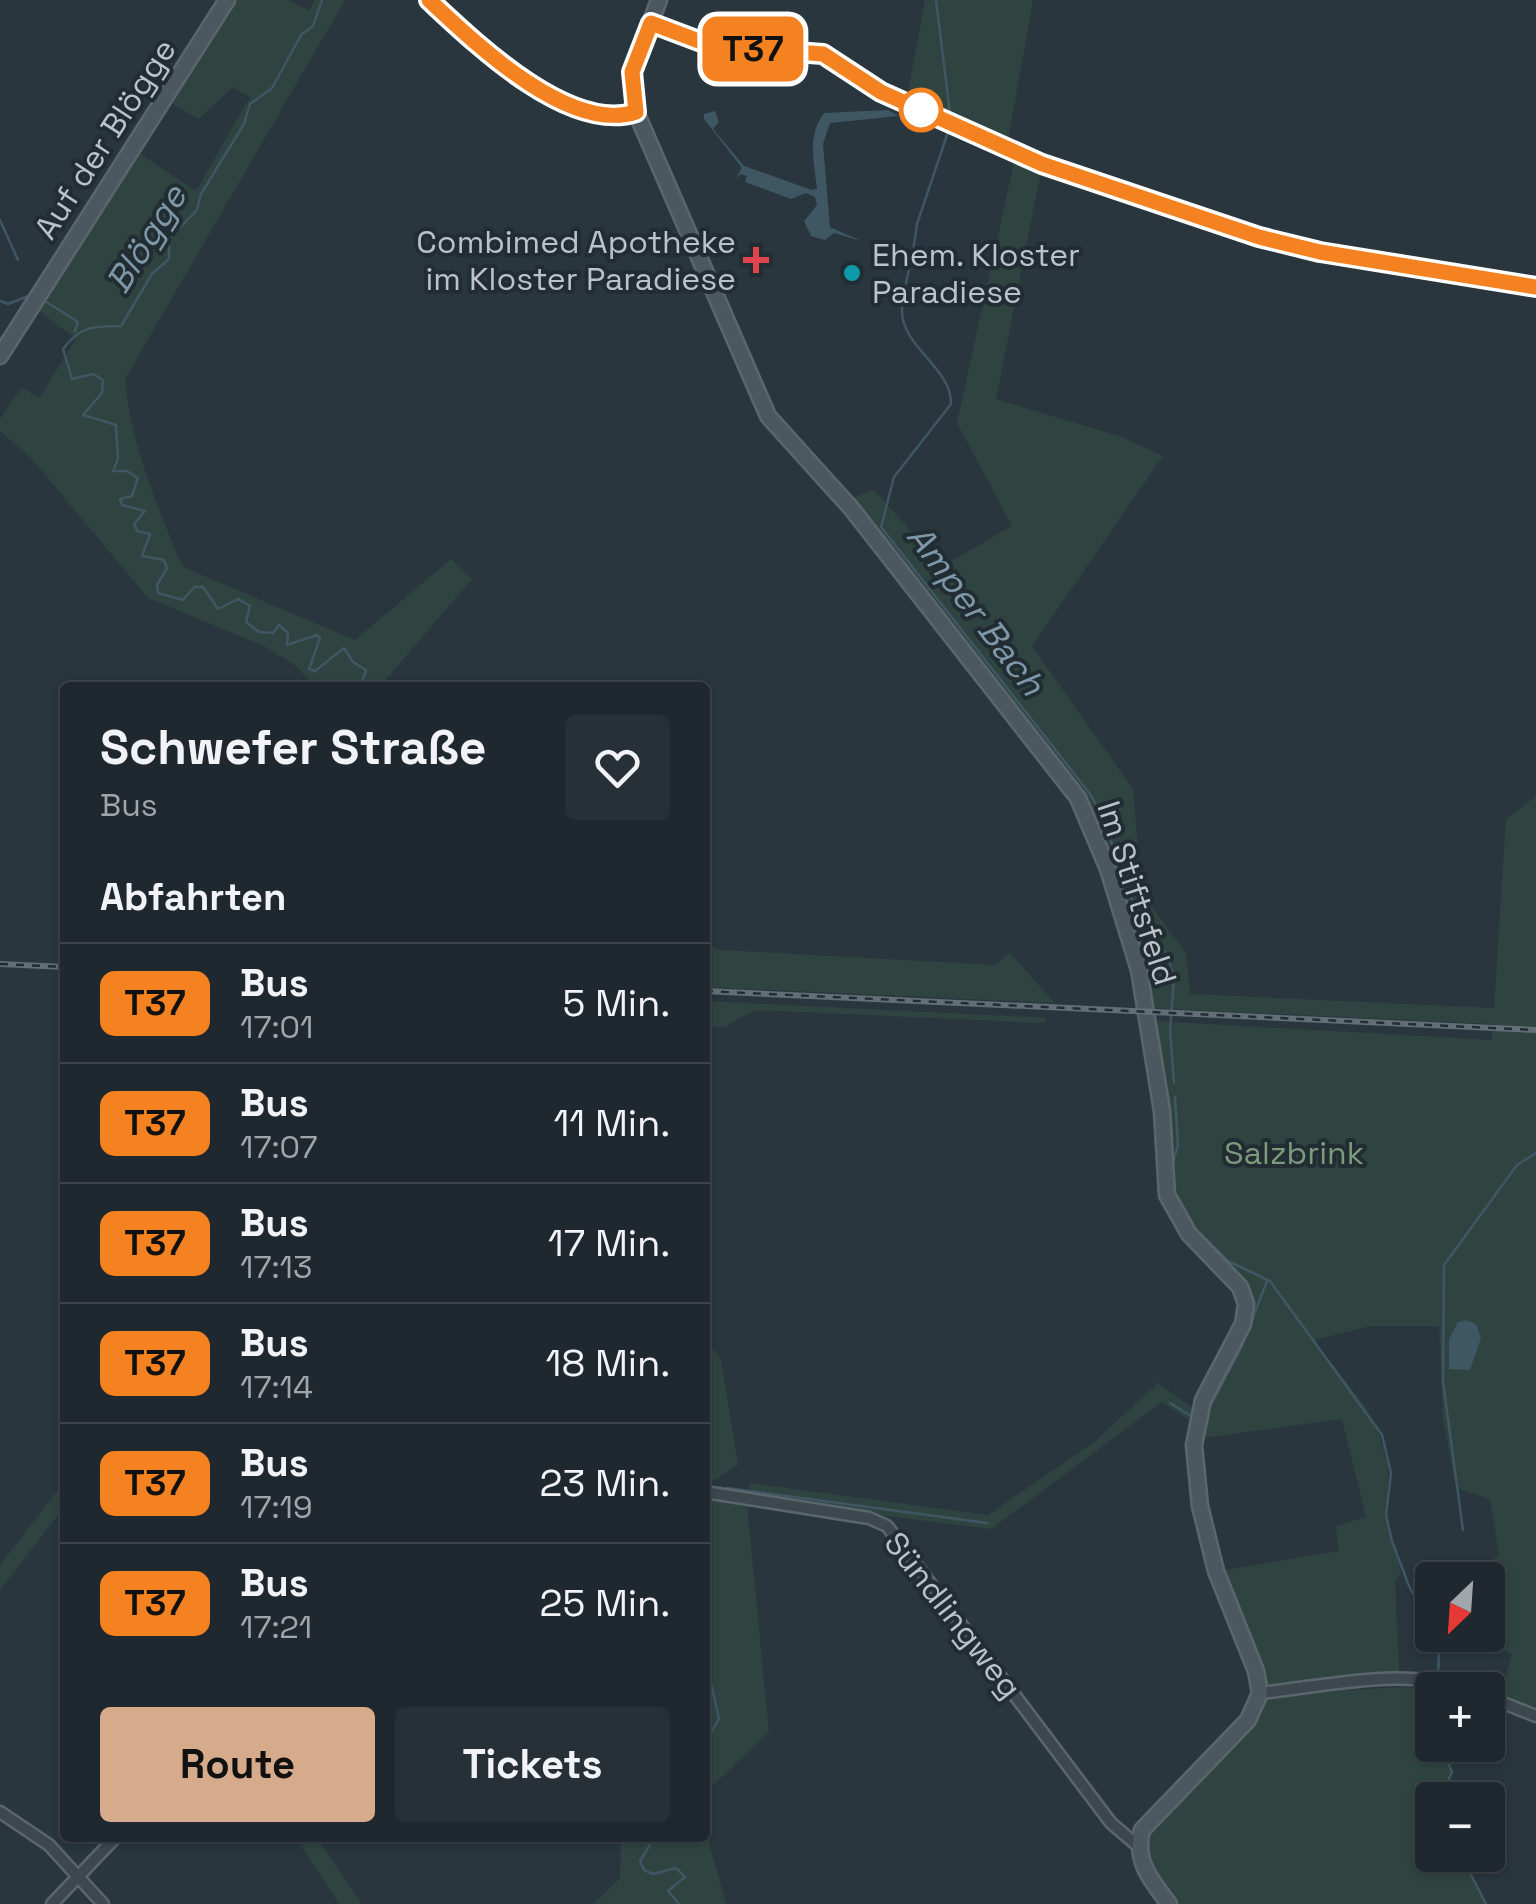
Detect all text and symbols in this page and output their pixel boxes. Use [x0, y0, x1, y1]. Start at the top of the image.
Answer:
line badge: T37 [696, 17, 810, 82]
text: T37 [722, 27, 784, 71]
street label: Auf der Blögge [26, 32, 184, 246]
unlabelled marker [900, 89, 942, 131]
water label: Blögge [97, 177, 195, 301]
place label: Combimed Apotheke im Kloster Paradiese [416, 222, 736, 299]
place label: Ehem. Kloster Paradiese [872, 235, 1080, 312]
marker: Combimed Apotheke im Kloster Paradiese [745, 249, 767, 271]
marker: Ehem. Kloster Paradiese [841, 262, 863, 284]
water label: Amper Bach [897, 516, 1055, 705]
button: heart [565, 715, 670, 820]
text: Schwefer Straße [100, 717, 486, 778]
text: Bus [100, 785, 158, 825]
street label: Im Stiftsfeld [1088, 796, 1186, 990]
text: Abfahrten [100, 873, 286, 921]
text: Bus [240, 959, 309, 1007]
text: 5 Min. [562, 979, 670, 1027]
text: T37 [124, 981, 186, 1025]
text: 17:01 [240, 1007, 313, 1047]
text: Bus [240, 1079, 309, 1127]
text: 11 Min. [553, 1099, 670, 1147]
text: T37 [124, 1101, 186, 1145]
text: 17:07 [240, 1127, 318, 1167]
park label: Salzbrink [1224, 1133, 1364, 1173]
text: Bus [240, 1199, 309, 1247]
text: 17 Min. [548, 1219, 670, 1267]
text: T37 [124, 1221, 186, 1265]
text: 17:13 [240, 1247, 312, 1287]
text: Bus [240, 1319, 309, 1367]
text: 18 Min. [546, 1339, 670, 1387]
text: T37 [124, 1341, 186, 1385]
text: 17:14 [240, 1367, 313, 1407]
text: Bus [240, 1439, 309, 1487]
text: 23 Min. [539, 1459, 670, 1507]
text: T37 [124, 1461, 186, 1505]
text: 17:19 [240, 1487, 312, 1527]
street label: Sündlingweg [876, 1524, 1030, 1706]
text: Bus [240, 1559, 309, 1607]
north arrow [1415, 1562, 1505, 1652]
map controls [1415, 1562, 1505, 1872]
text: 25 Min. [539, 1579, 670, 1627]
text: T37 [124, 1581, 186, 1625]
text: 17:21 [240, 1607, 312, 1647]
button: + [1415, 1672, 1505, 1762]
button: Route [100, 1707, 375, 1822]
button: Tickets [395, 1707, 670, 1822]
button: − [1415, 1782, 1505, 1872]

